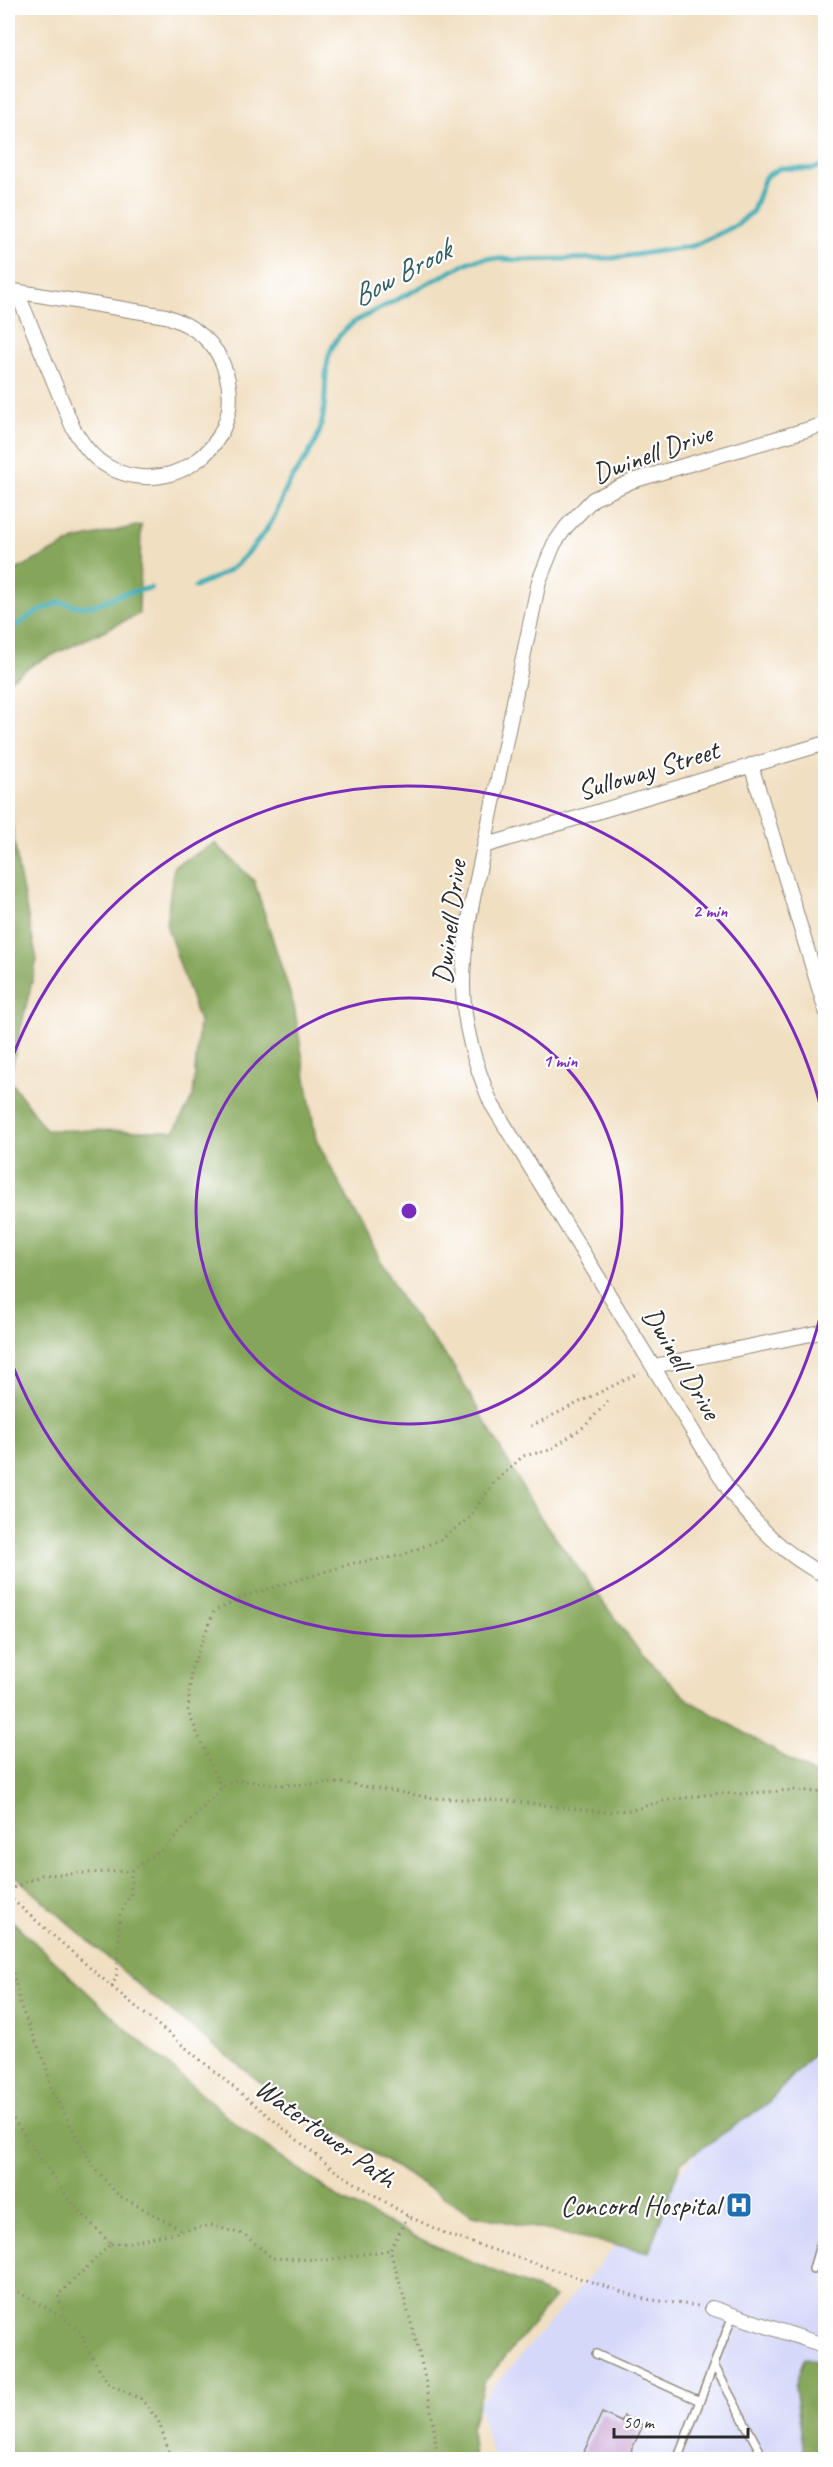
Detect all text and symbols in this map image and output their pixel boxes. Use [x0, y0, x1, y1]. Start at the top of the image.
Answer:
water label: Bow Brook [345, 228, 462, 315]
street label: Dwinell Drive [587, 415, 718, 491]
street label: Sulloway Street [573, 731, 725, 808]
street label: Dwinell Drive [424, 856, 474, 986]
text: 2 min [693, 900, 728, 922]
text: 1 min [543, 1050, 578, 1072]
centre of rings [399, 1201, 419, 1221]
street label: Dwinell Drive [635, 1301, 730, 1427]
street label: Watertower Path [249, 2070, 405, 2197]
place label: Concord Hospital [560, 2188, 725, 2223]
hospital icon: Concord Hospital [724, 2190, 754, 2220]
scale bar [614, 2401, 748, 2439]
text: 50 m [623, 2411, 656, 2433]

